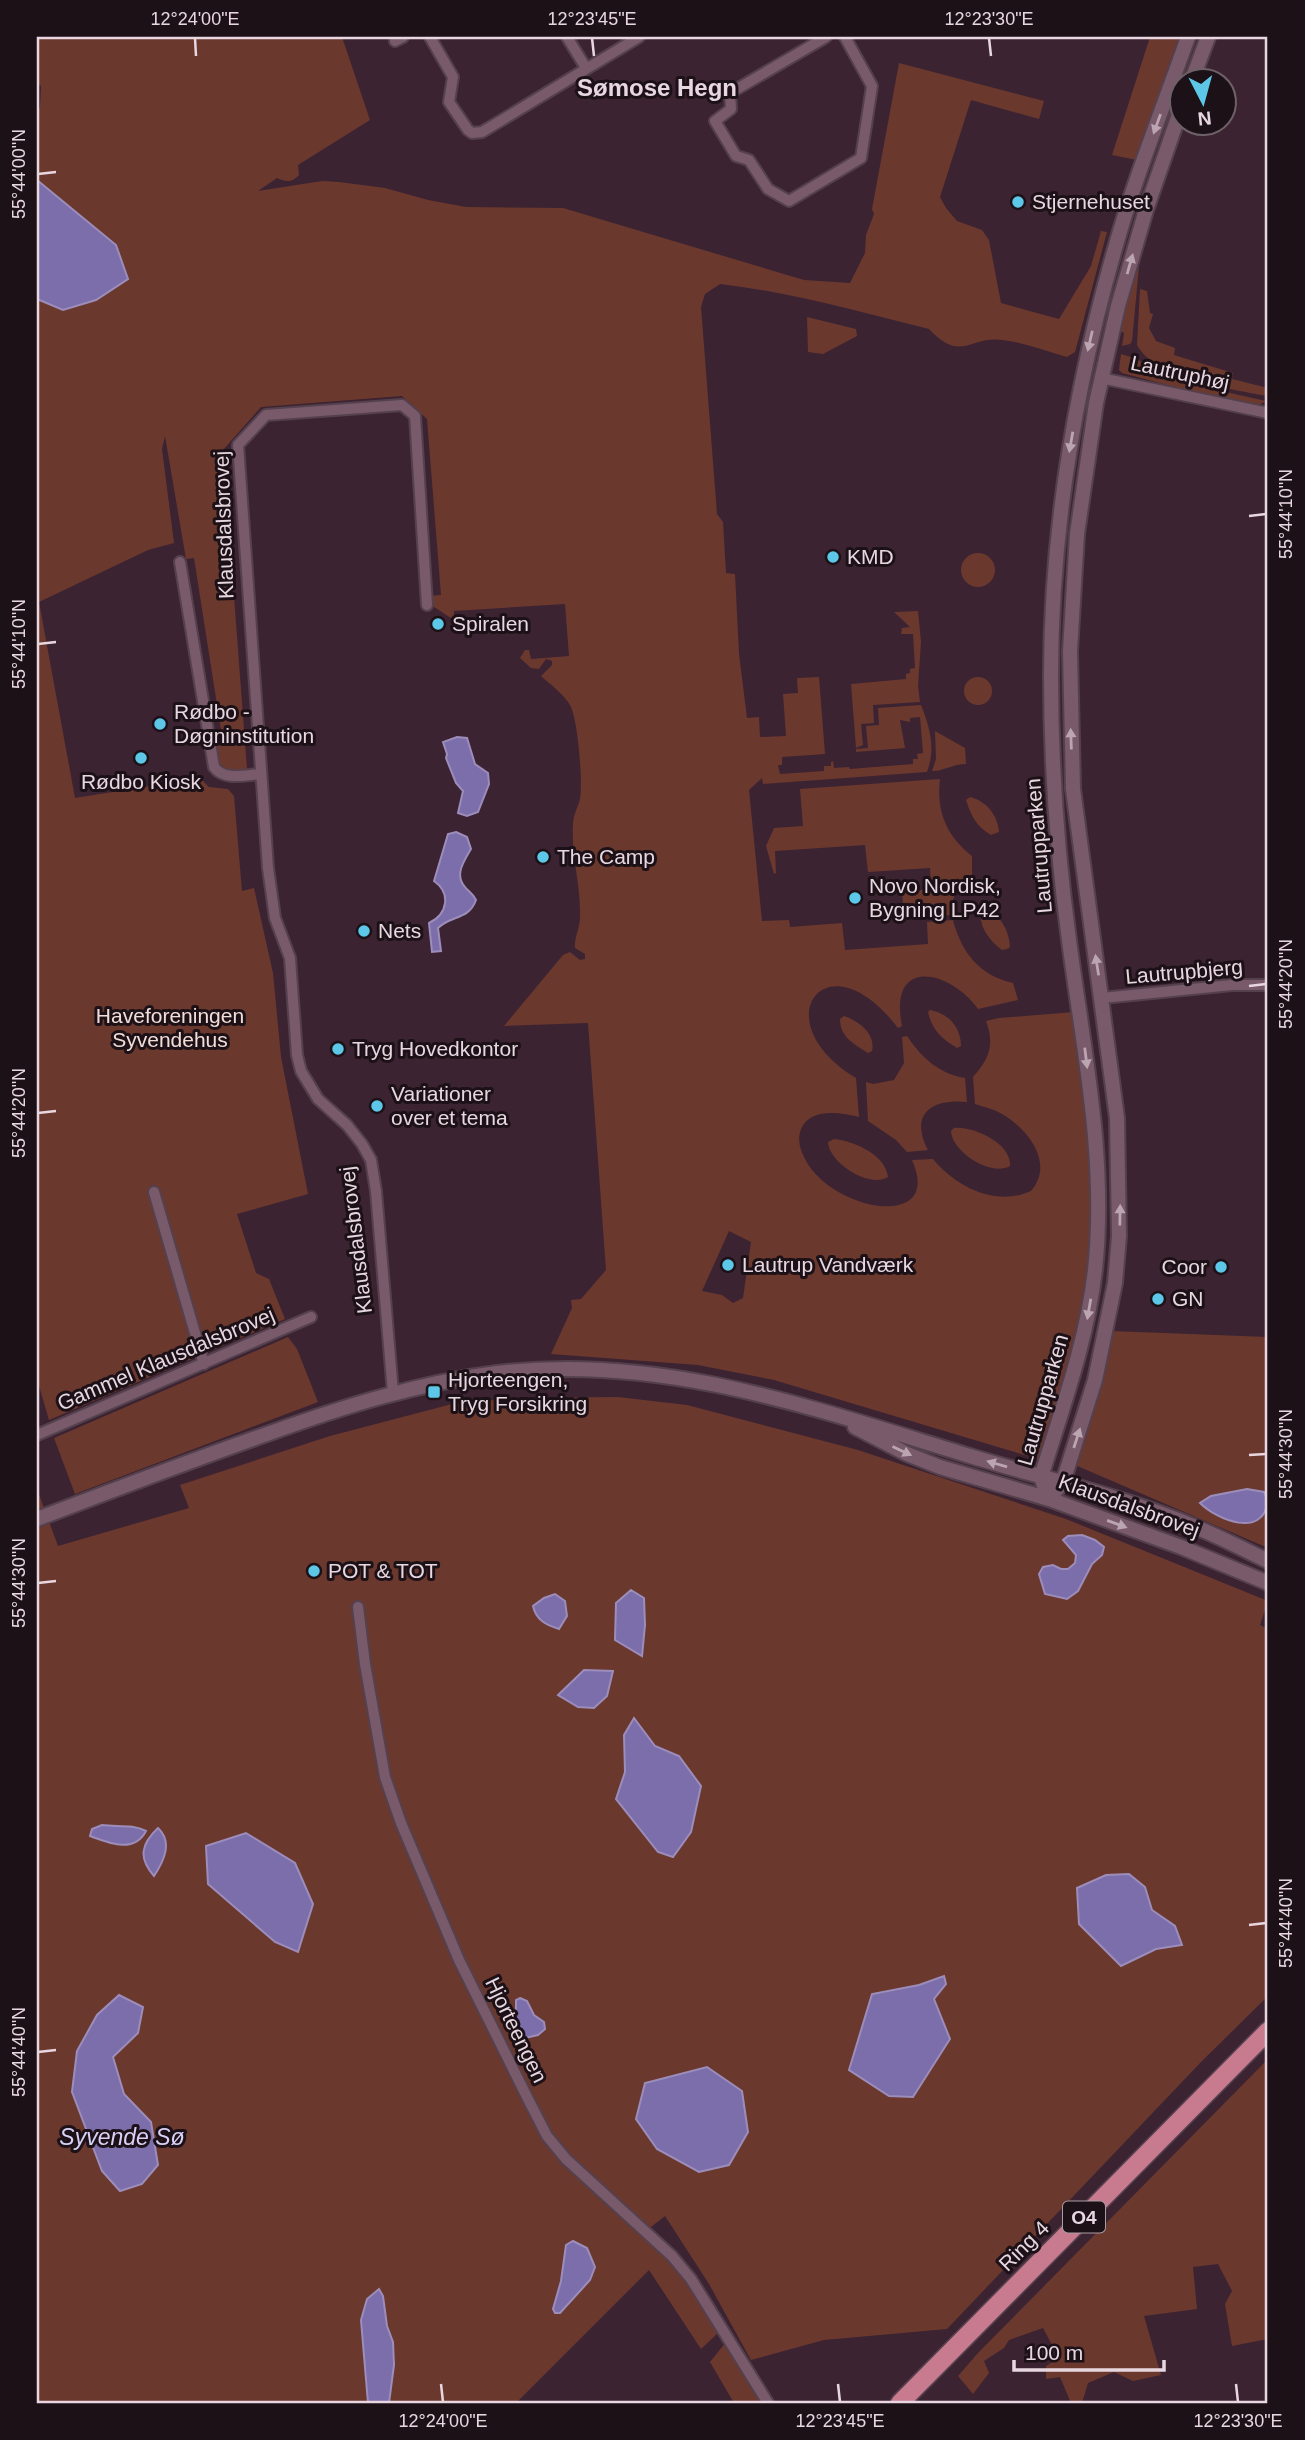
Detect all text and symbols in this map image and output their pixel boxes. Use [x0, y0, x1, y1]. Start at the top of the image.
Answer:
text: 12°24'00"E [150, 9, 240, 29]
text: 12°23'45"E [547, 9, 637, 29]
text: 12°23'30"E [944, 9, 1034, 29]
north arrow [1168, 66, 1238, 136]
district label: Sømose Hegn [577, 74, 737, 101]
text: N [1197, 107, 1213, 130]
one-way arrow [1151, 114, 1162, 135]
text: 55°44'00"N [9, 129, 29, 219]
place label: Stjernehuset [1032, 190, 1150, 213]
marker: Stjernehuset [1010, 194, 1026, 210]
one-way arrow [1125, 254, 1135, 275]
one-way arrow [1084, 331, 1095, 353]
street label: Lautruphøj [1129, 351, 1232, 394]
one-way arrow [1065, 431, 1076, 453]
street label: Klausdalsbrovej [209, 451, 238, 600]
text: 55°44'10"N [1276, 469, 1296, 559]
place label: KMD [847, 545, 894, 568]
marker: KMD [825, 549, 841, 565]
text: 55°44'10"N [9, 599, 29, 689]
place label: Spiralen [452, 612, 529, 635]
marker: Spiralen [430, 616, 446, 632]
place label: Rødbo - Døgninstitution [174, 700, 314, 747]
marker: Rødbo - Døgninstitution [152, 716, 168, 732]
one-way arrow [1065, 728, 1076, 750]
marker: Rødbo Kiosk [133, 750, 149, 766]
place label: Rødbo Kiosk [81, 770, 202, 793]
street label: Lautrupparken [1021, 778, 1056, 915]
place label: The Camp [557, 845, 655, 868]
marker: The Camp [535, 849, 551, 865]
place label: Novo Nordisk, Bygning LP42 [869, 874, 1001, 921]
marker: Novo Nordisk, Bygning LP42 [847, 890, 863, 906]
place label: Nets [378, 919, 421, 942]
marker: Nets [356, 923, 372, 939]
text: 55°44'20"N [1276, 939, 1296, 1029]
one-way arrow [1091, 954, 1102, 976]
street label: Lautrupbjerg [1124, 955, 1244, 988]
park label: Haveforeningen Syvendehus [96, 1004, 244, 1051]
place label: Tryg Hovedkontor [352, 1037, 518, 1060]
marker: Tryg Hovedkontor [330, 1041, 346, 1057]
one-way arrow [1080, 1047, 1091, 1069]
text: 55°44'20"N [9, 1068, 29, 1158]
place label: Variationer over et tema [391, 1082, 508, 1129]
marker: Variationer over et tema [369, 1098, 385, 1114]
street label: Klausdalsbrovej [335, 1165, 376, 1315]
one-way arrow [1114, 1204, 1125, 1226]
place label: Lautrup Vandværk [742, 1253, 914, 1276]
place label: Coor [1161, 1255, 1207, 1278]
marker: Lautrup Vandværk [720, 1257, 736, 1273]
marker: Coor [1213, 1259, 1229, 1275]
place label: GN [1172, 1287, 1204, 1310]
marker: GN [1150, 1291, 1166, 1307]
one-way arrow [1083, 1298, 1094, 1320]
street label: Gammel Klausdalsbrovej [54, 1302, 278, 1415]
street label: Lautrupparken [1013, 1332, 1072, 1468]
place label: Hjorteengen, Tryg Forsikring [448, 1368, 587, 1415]
marker: Hjorteengen, Tryg Forsikring [426, 1384, 442, 1400]
text: 55°44'30"N [1276, 1409, 1296, 1499]
one-way arrow [1072, 1427, 1082, 1448]
one-way arrow [892, 1445, 912, 1457]
one-way arrow [986, 1458, 1007, 1468]
street label: Klausdalsbrovej [1056, 1469, 1203, 1542]
one-way arrow [1107, 1518, 1128, 1529]
text: 55°44'30"N [9, 1538, 29, 1628]
place label: POT & TOT [328, 1559, 438, 1582]
marker: POT & TOT [306, 1563, 322, 1579]
text: 55°44'40"N [1276, 1878, 1296, 1968]
street label: Hjorteengen [481, 1973, 552, 2086]
text: 55°44'40"N [9, 2007, 29, 2097]
water label: Syvende Sø [59, 2124, 185, 2150]
road number: O4 [1063, 2202, 1105, 2232]
street label: Ring 4 [994, 2216, 1053, 2275]
scale bar [1014, 2328, 1165, 2372]
text: 100 m [1025, 2341, 1083, 2364]
text: 12°24'00"E [398, 2411, 488, 2431]
text: 12°23'45"E [795, 2411, 885, 2431]
text: 12°23'30"E [1193, 2411, 1283, 2431]

